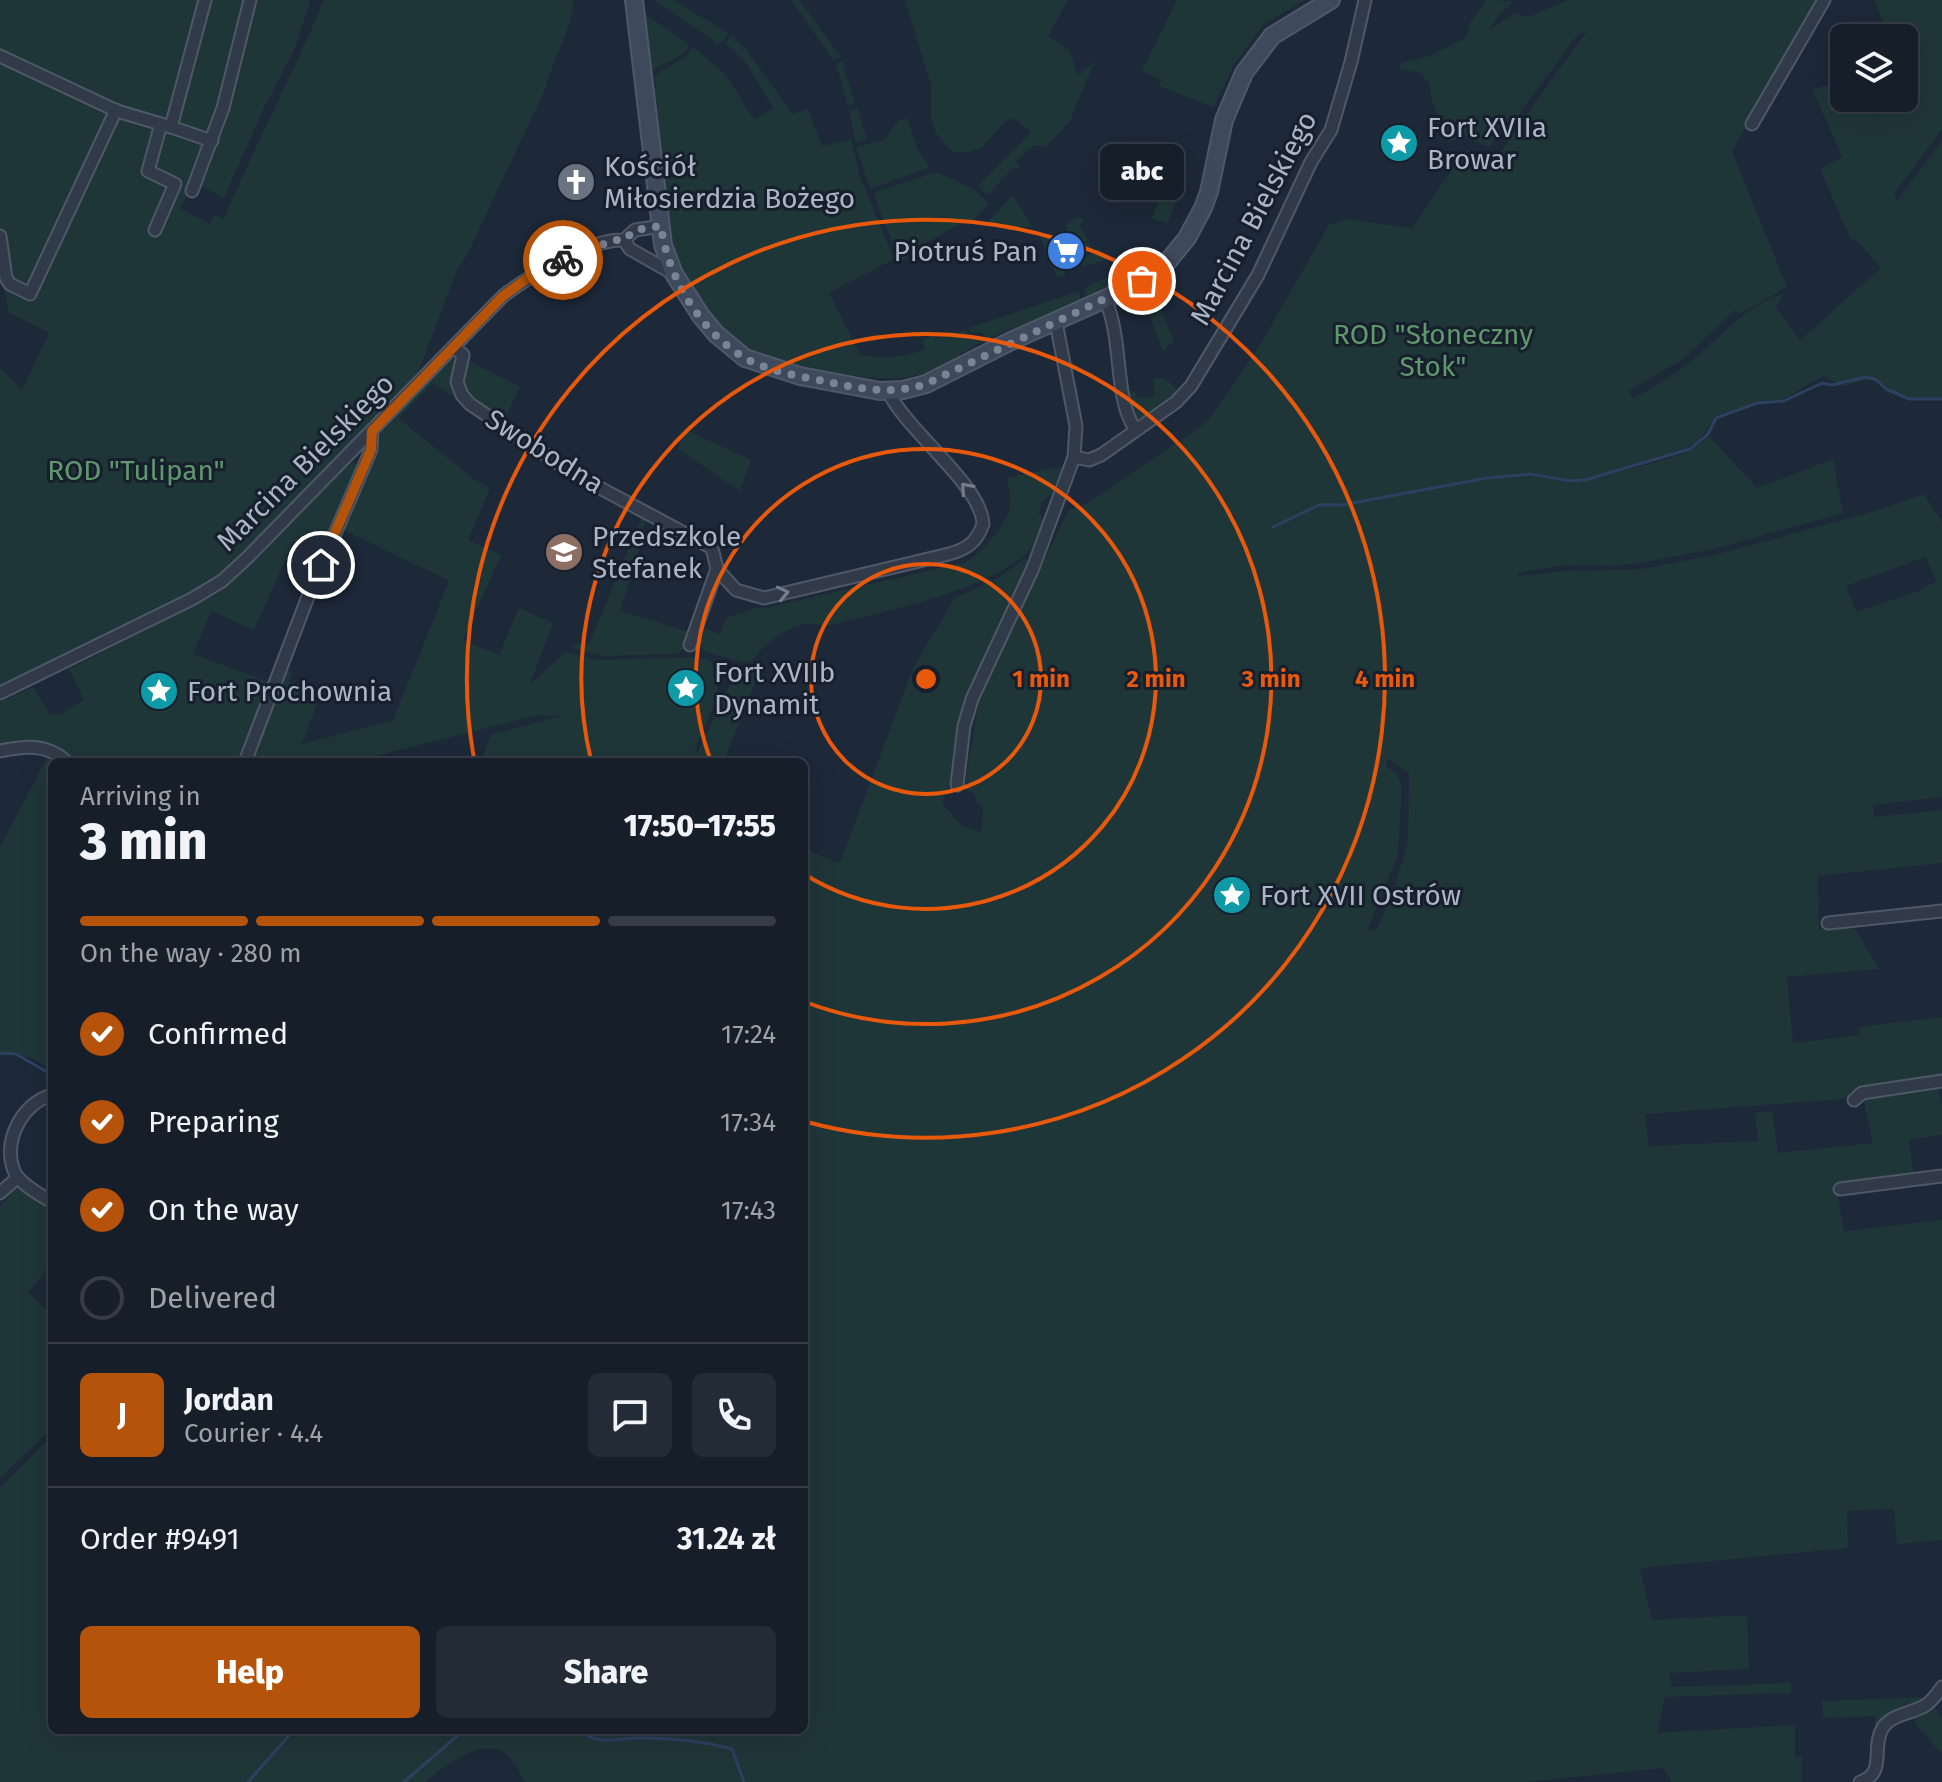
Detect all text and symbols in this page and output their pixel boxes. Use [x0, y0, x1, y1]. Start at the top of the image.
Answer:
map controls [1830, 24, 1918, 112]
button: layers [1830, 24, 1918, 112]
street label: Marcina Bielskiego [1183, 106, 1324, 330]
place label: Fort XVIIa Browar [1427, 111, 1547, 176]
place icon: Fort XVIIa Browar [1378, 122, 1420, 164]
callout: abc [1100, 145, 1184, 201]
place label: Kościół Miłosierdzia Bożego [604, 150, 855, 215]
text: abc [1121, 156, 1163, 187]
church icon: Kościół Miłosierdzia Bożego [555, 161, 597, 203]
courier [523, 220, 603, 300]
supermarket icon: Piotruś Pan [1045, 230, 1087, 272]
place label: Piotruś Pan [893, 235, 1038, 268]
icon: bike [541, 238, 585, 282]
pin [1108, 247, 1176, 315]
icon: bag [1120, 259, 1164, 303]
park label: ROD "Słoneczny Stok" [1333, 318, 1533, 383]
street label: Marcina Bielskiego [210, 367, 401, 558]
street label: Swobodna [480, 402, 610, 501]
park label: ROD "Tulipan" [47, 454, 225, 487]
one-way arrow [961, 483, 976, 497]
place label: Przedszkole Stefanek [592, 520, 741, 585]
pin [287, 531, 355, 599]
school or university icon: Przedszkole Stefanek [543, 531, 585, 573]
icon: home [299, 543, 343, 587]
one-way arrow [776, 585, 789, 602]
place label: Fort XVIIb Dynamit [714, 656, 835, 721]
centre of rings [912, 665, 940, 693]
text: 1 min [1012, 665, 1070, 693]
text: 2 min [1127, 665, 1186, 693]
text: 3 min [1240, 665, 1301, 693]
text: 4 min [1355, 665, 1415, 693]
place icon: Fort XVIIb Dynamit [665, 667, 707, 709]
place icon: Fort Prochownia [138, 670, 180, 712]
place label: Fort Prochownia [187, 675, 392, 708]
text: Arriving in [80, 781, 201, 812]
text: 17:50–17:55 [624, 808, 776, 844]
text: 3 min [80, 810, 208, 873]
place icon: Fort XVII Ostrów [1211, 874, 1253, 916]
place label: Fort XVII Ostrów [1260, 879, 1461, 912]
text: On the way · 280 m [80, 938, 302, 969]
icon: check [80, 1012, 124, 1056]
text: Confirmed [148, 1016, 288, 1052]
text: 17:24 [721, 1019, 776, 1050]
icon: check [80, 1100, 124, 1144]
text: Preparing [148, 1104, 279, 1140]
text: 17:34 [720, 1107, 776, 1138]
icon: check [80, 1188, 124, 1232]
text: On the way [148, 1192, 299, 1228]
text: 17:43 [721, 1195, 776, 1226]
text: Delivered [148, 1280, 277, 1316]
button: chat [588, 1373, 672, 1457]
button: phone [692, 1373, 776, 1457]
text: Jordan [184, 1382, 274, 1418]
text: J [117, 1397, 127, 1433]
text: Courier · 4.4 [184, 1418, 323, 1449]
text: Order #9491 [80, 1521, 240, 1557]
text: 31.24 zł [677, 1521, 776, 1557]
button: Help [80, 1626, 420, 1718]
button: Share [436, 1626, 776, 1718]

